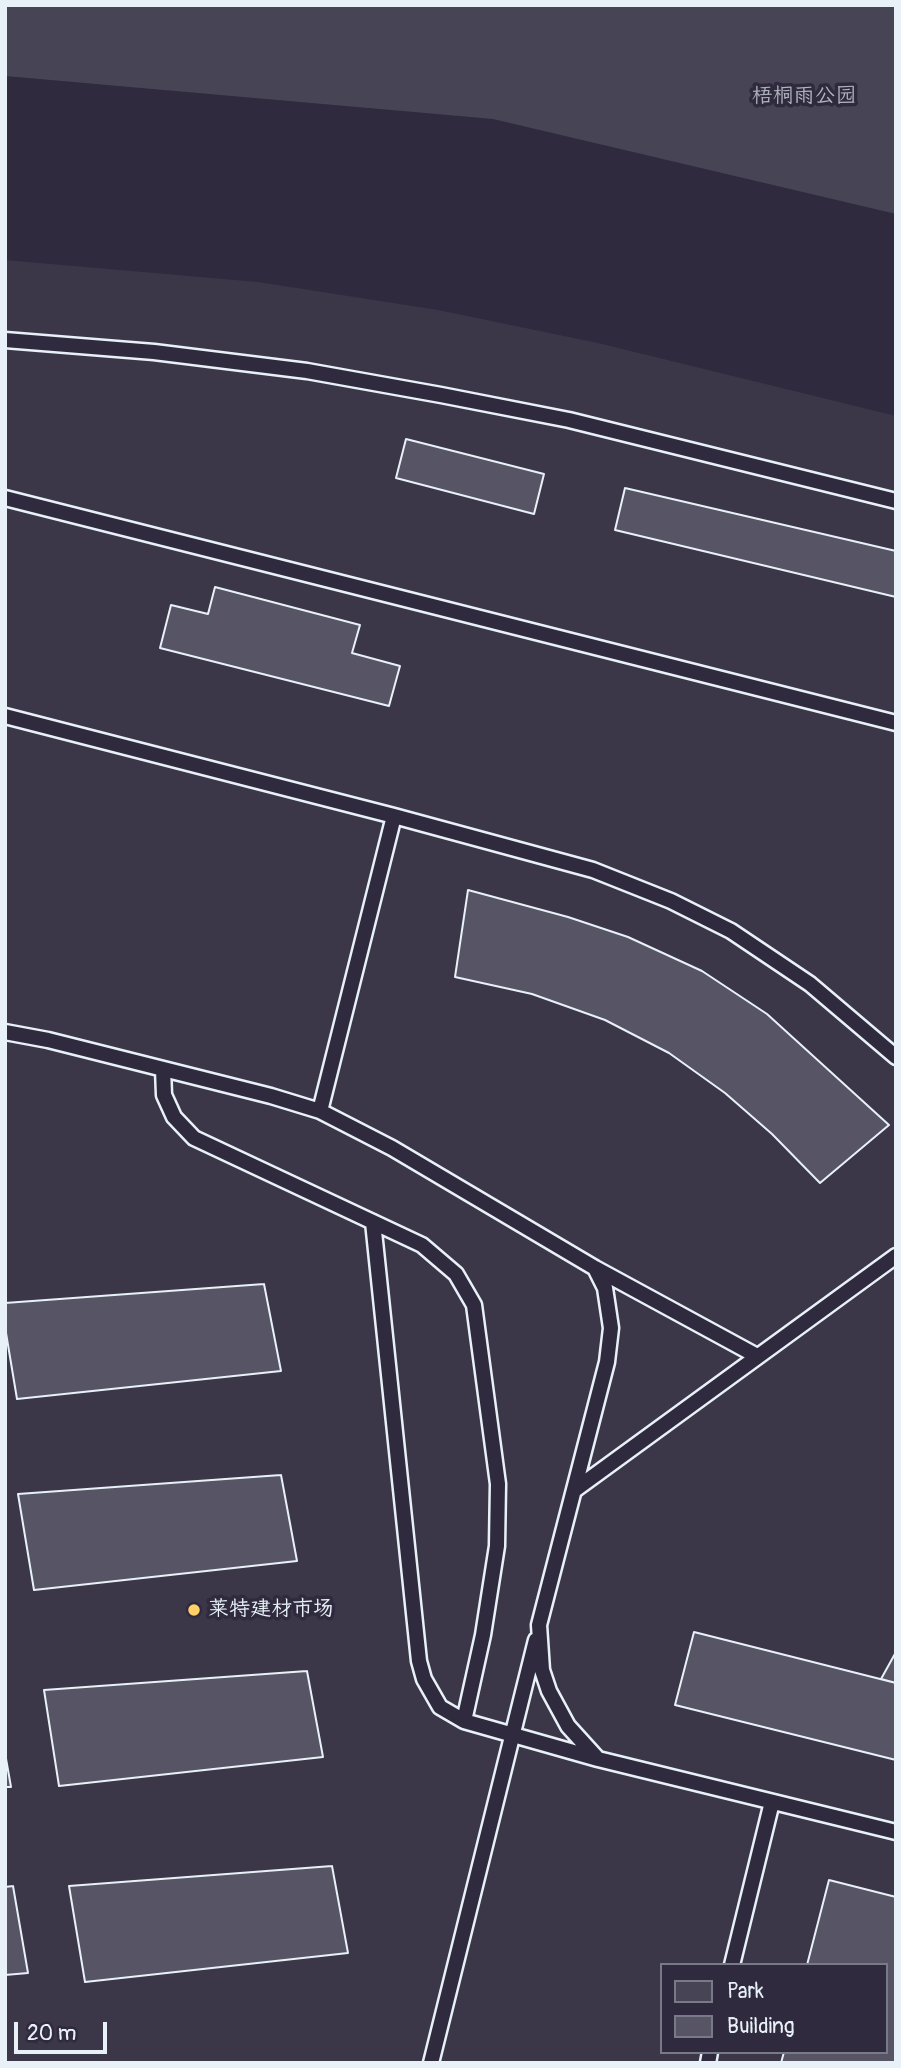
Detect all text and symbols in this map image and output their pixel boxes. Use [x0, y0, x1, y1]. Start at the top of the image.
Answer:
park label: 梧桐雨公园 [752, 84, 856, 110]
place label: 莱特建材市场 [208, 1597, 334, 1623]
marker: 莱特建材市场 [186, 1602, 202, 1618]
legend [660, 1963, 887, 2054]
text: Park [727, 1978, 764, 2005]
scale bar [18, 2008, 110, 2052]
text: Building [727, 2013, 794, 2040]
text: 20 m [27, 2020, 76, 2047]

